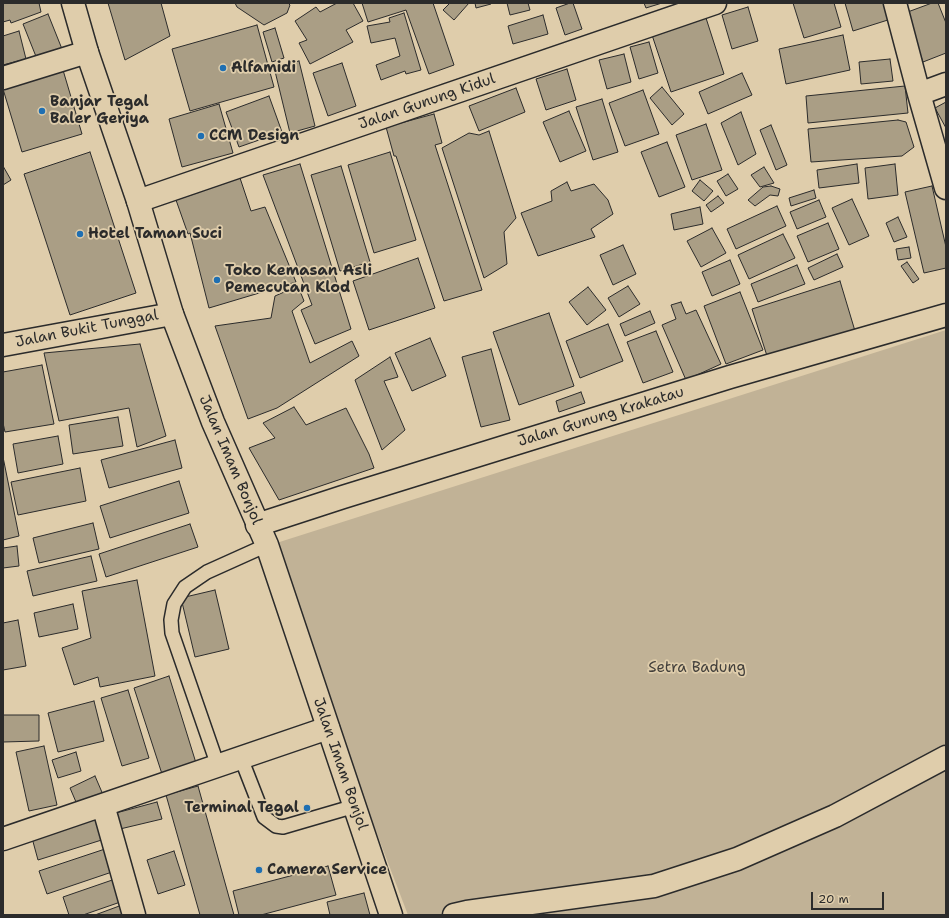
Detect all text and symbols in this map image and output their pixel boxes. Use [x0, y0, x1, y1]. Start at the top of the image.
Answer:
place label: Alfamidi [231, 59, 296, 77]
marker: Alfamidi [218, 63, 228, 73]
street label: Jalan Gunung Kidul [356, 70, 498, 134]
place label: Banjar Tegal Baler Geriya [50, 93, 149, 128]
marker: Banjar Tegal Baler Geriya [37, 106, 47, 116]
place label: CCM Design [209, 127, 299, 145]
marker: CCM Design [196, 131, 206, 141]
place label: Hotel Taman Suci [88, 225, 222, 243]
marker: Hotel Taman Suci [75, 229, 85, 239]
place label: Toko Kemasan Asli Pemecutan Klod [225, 262, 372, 297]
marker: Toko Kemasan Asli Pemecutan Klod [212, 275, 222, 285]
street label: Jalan Bukit Tunggal [14, 306, 160, 352]
street label: Jalan Gunung Krakatau [516, 383, 686, 451]
street label: Jalan Imam Bonjol [195, 393, 265, 527]
park label: Setra Badung [648, 659, 746, 677]
street label: Jalan Imam Bonjol [309, 695, 371, 833]
place label: Terminal Tegal [184, 799, 299, 817]
marker: Terminal Tegal [302, 803, 312, 813]
place label: Camera Service [267, 861, 387, 879]
marker: Camera Service [254, 865, 264, 875]
scale bar [813, 884, 886, 910]
text: 20 m [818, 891, 849, 907]

